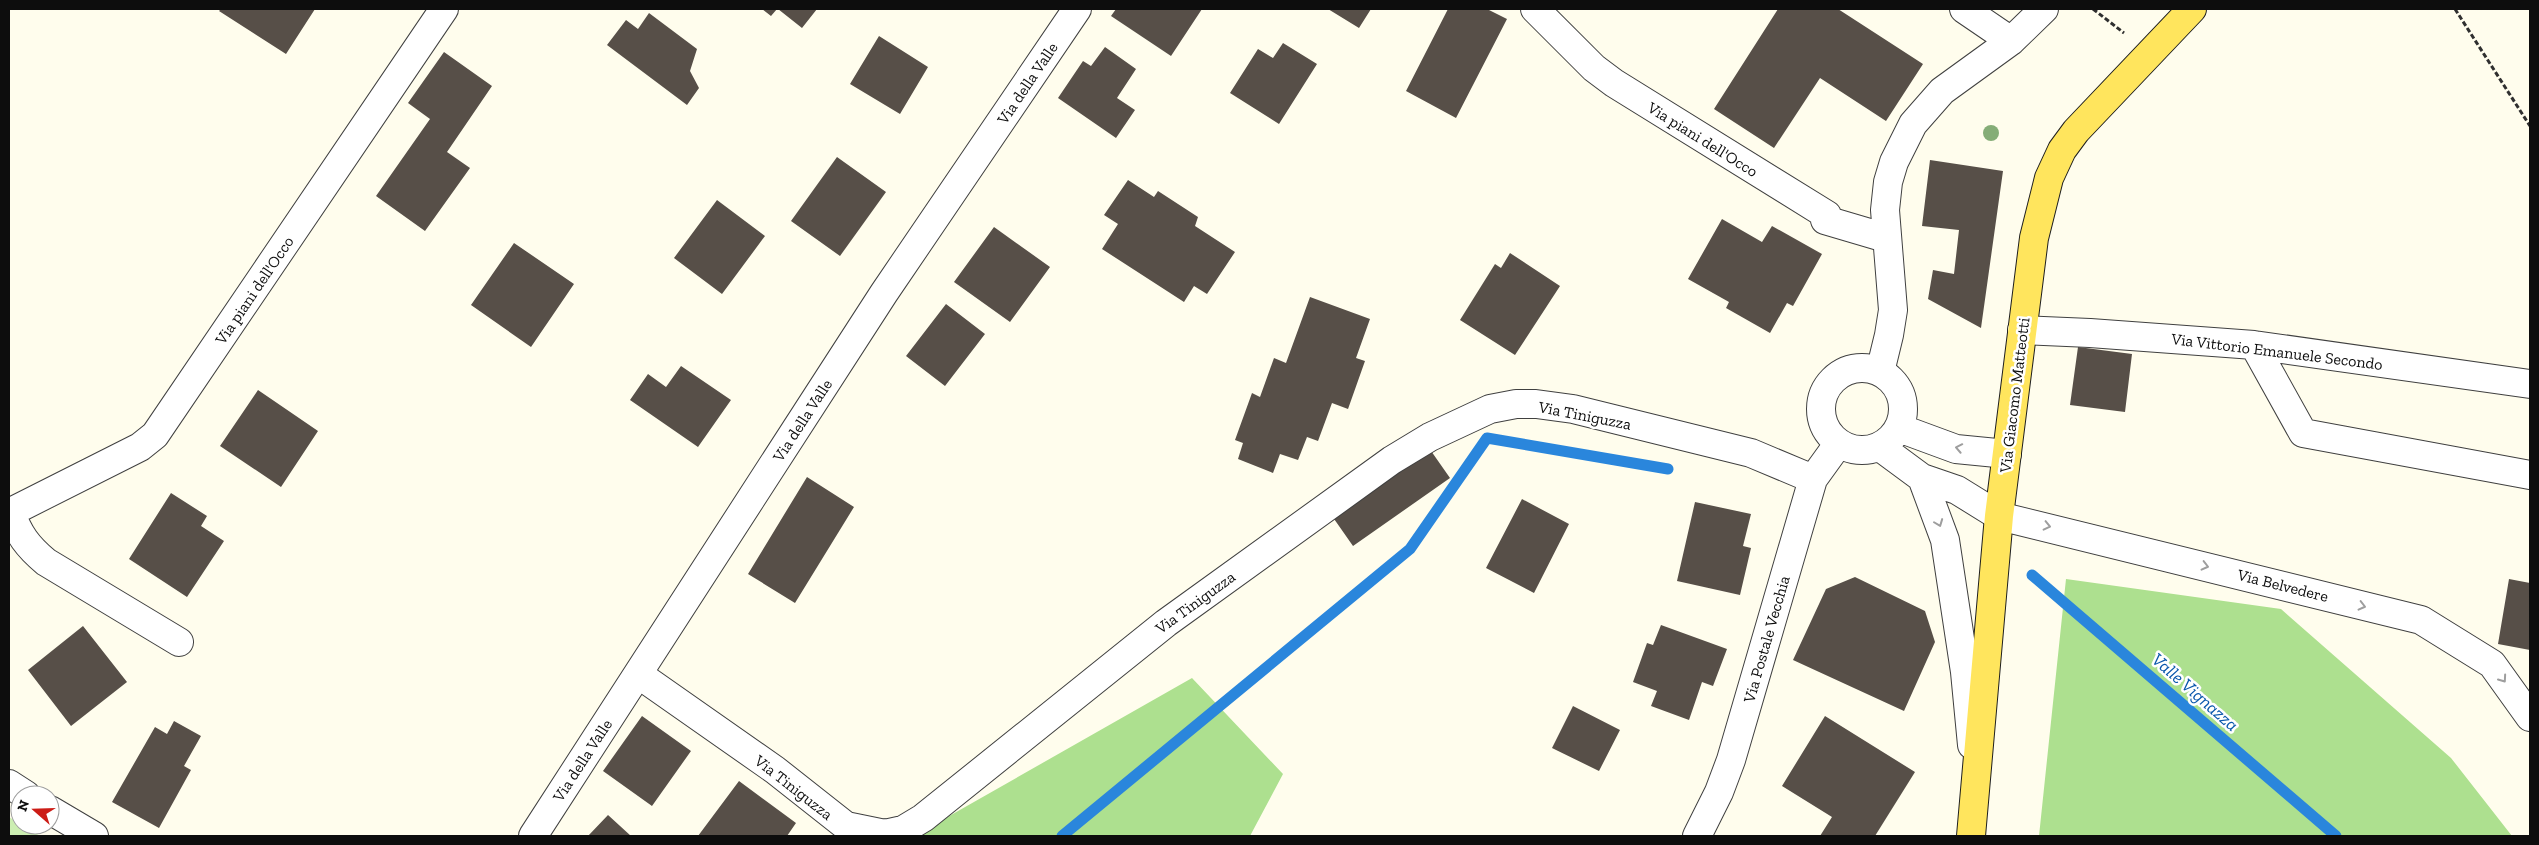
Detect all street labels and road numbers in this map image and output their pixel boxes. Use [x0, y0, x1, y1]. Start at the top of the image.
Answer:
street label: Via della Valle [993, 39, 1062, 129]
street label: Via piani dell'Occo [1643, 97, 1761, 181]
street label: Via piani dell'Occo [211, 233, 298, 349]
street label: Via Giacomo Matteotti [1995, 316, 2033, 475]
street label: Via Vittorio Emanuele Secondo [2169, 329, 2384, 374]
street label: Via della Valle [768, 375, 836, 466]
street label: Via Tiniguzza [1536, 397, 1633, 434]
street label: Via Belvedere [2234, 565, 2330, 606]
street label: Via Tiniguzza [1151, 567, 1239, 638]
street label: Via Postale Vecchia [1739, 573, 1794, 706]
street label: Via della Valle [548, 715, 616, 806]
street label: Via Tiniguzza [750, 750, 837, 824]

